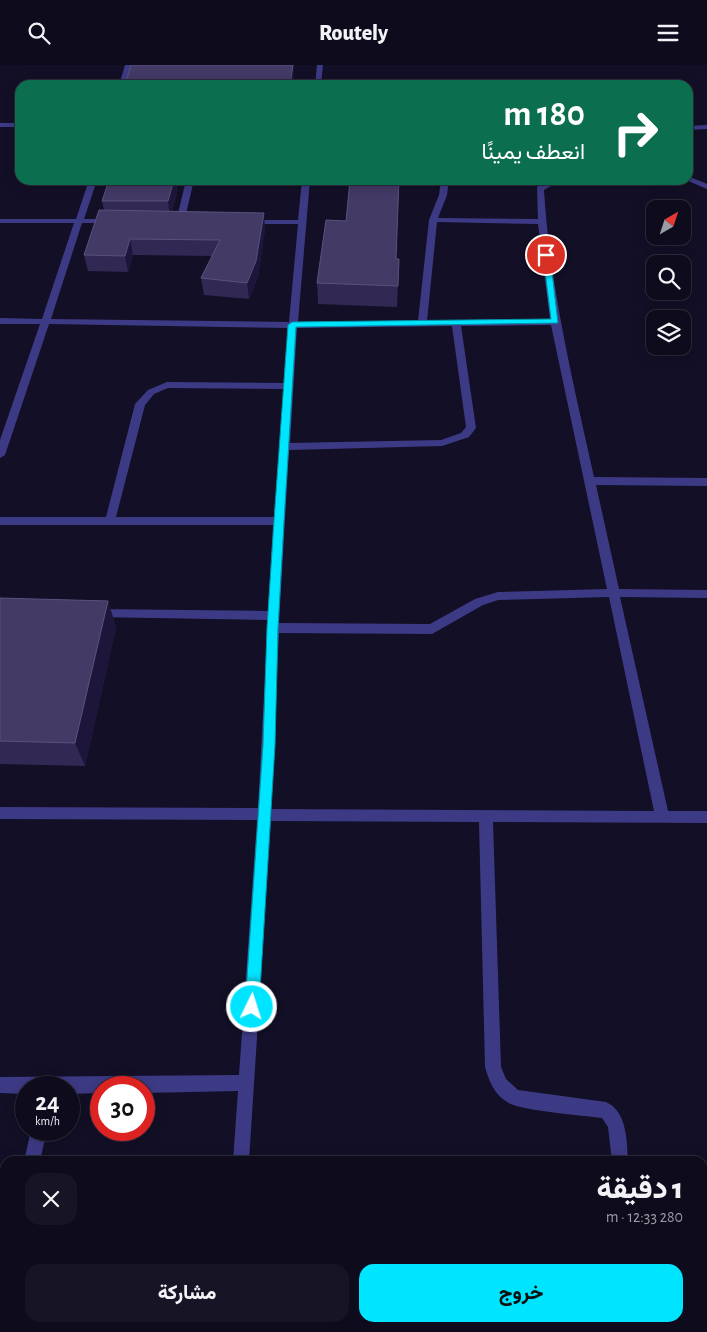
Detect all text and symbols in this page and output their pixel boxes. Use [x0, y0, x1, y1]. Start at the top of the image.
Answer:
icon: search [25, 19, 53, 47]
icon: menu [654, 19, 682, 47]
text: Routely [319, 22, 388, 44]
text: 180 m [503, 97, 585, 132]
icon: right [603, 100, 668, 165]
text: انعطف يمينًا [481, 141, 585, 163]
north arrow [646, 200, 691, 245]
map controls [646, 200, 691, 355]
pin [525, 234, 567, 276]
icon: arrive [532, 241, 560, 269]
button: search [646, 255, 691, 300]
button: layers [646, 310, 691, 355]
position arrow [225, 980, 277, 1032]
speed limit sign: 30 [90, 1076, 155, 1141]
text: 24 [35, 1090, 60, 1115]
text: km/h [35, 1115, 60, 1127]
button: close [25, 1173, 77, 1225]
text: 1 دقيقة [597, 1174, 683, 1204]
text: 280 m · 12:33 [606, 1209, 683, 1225]
button: مشاركة [25, 1264, 349, 1322]
button: خروج [359, 1264, 683, 1322]

